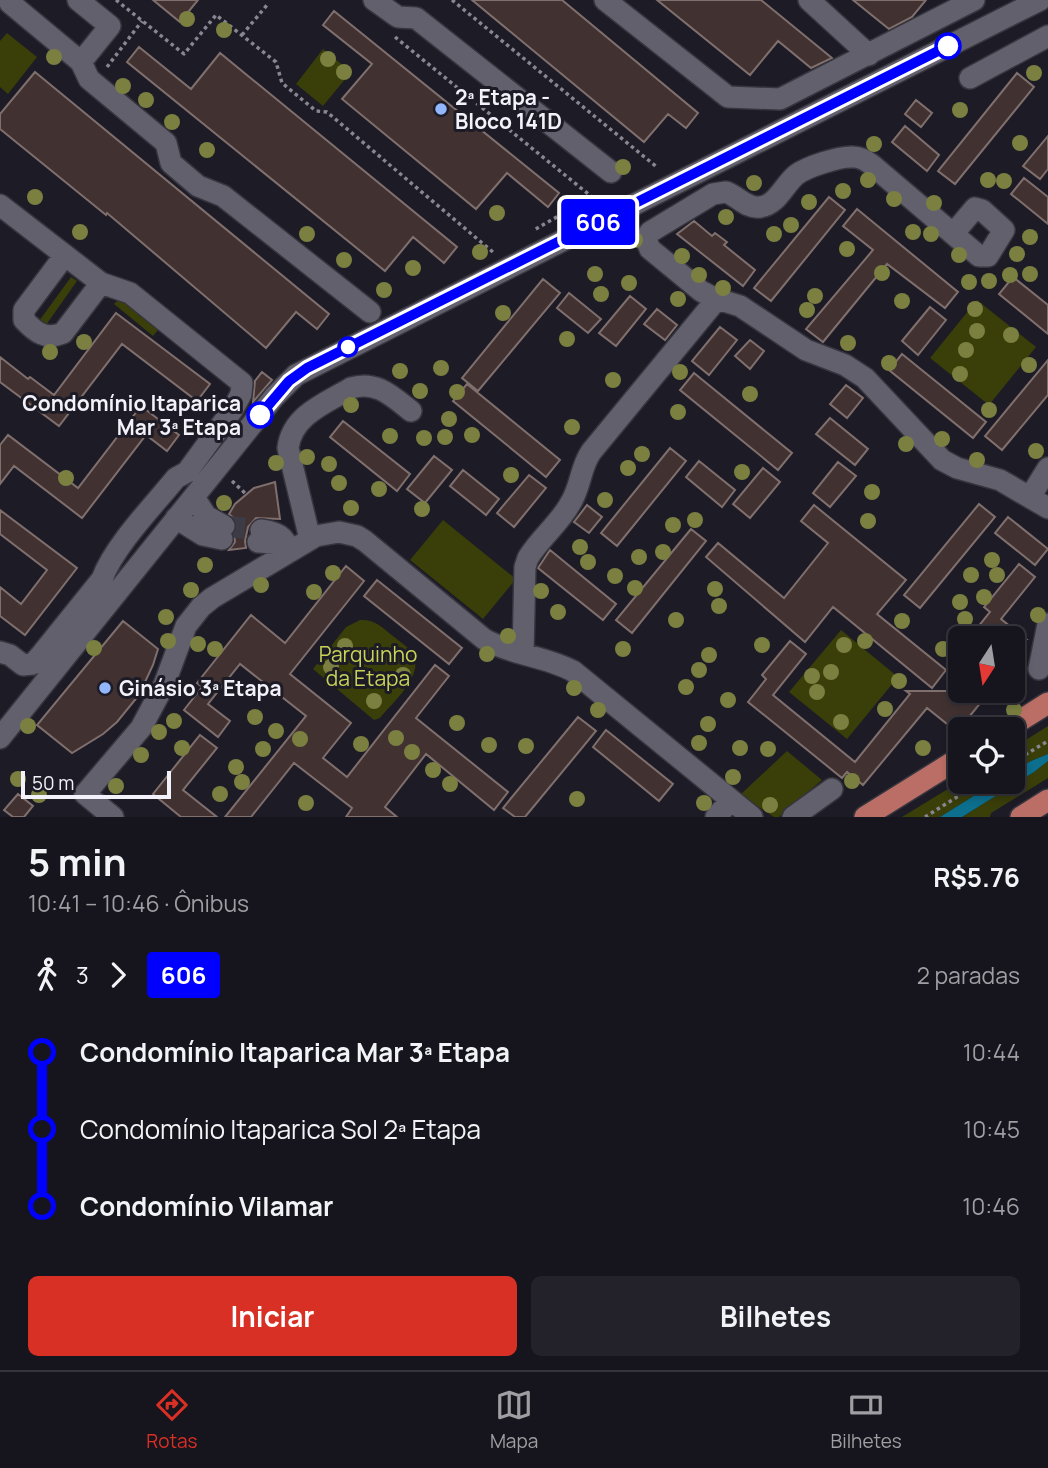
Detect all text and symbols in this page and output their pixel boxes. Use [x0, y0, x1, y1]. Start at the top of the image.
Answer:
unlabelled marker [935, 33, 961, 59]
place label: 2ª Etapa - Bloco 141D [455, 83, 562, 135]
marker: 2ª Etapa - Bloco 141D [433, 101, 449, 117]
line badge: 606 [558, 199, 638, 245]
text: 606 [575, 205, 621, 238]
unlabelled marker [338, 337, 358, 357]
place label: Condomínio Itaparica Mar 3ª Etapa [22, 389, 241, 441]
marker: Condomínio Itaparica Mar 3ª Etapa [247, 402, 273, 428]
north arrow [948, 626, 1026, 704]
map controls [948, 626, 1025, 794]
park label: Parquinho da Etapa [319, 640, 417, 692]
place label: Ginásio 3ª Etapa [119, 674, 282, 702]
marker: Ginásio 3ª Etapa [97, 680, 113, 696]
button: locate [948, 717, 1025, 794]
scale bar [21, 768, 172, 800]
text: 50 m [32, 770, 74, 796]
text: 5 min [28, 835, 126, 887]
text: R$5.76 [933, 859, 1020, 895]
text: 10:41 – 10:46 · Ônibus [28, 887, 249, 919]
icon: walk [28, 956, 66, 994]
icon: forward [99, 956, 137, 994]
text: 606 [161, 958, 206, 991]
text: 3 [76, 959, 89, 991]
text: 2 paradas [917, 959, 1020, 991]
text: Condomínio Itaparica Mar 3ª Etapa [80, 1034, 510, 1070]
text: 10:44 [963, 1036, 1020, 1068]
text: Condomínio Itaparica Sol 2ª Etapa [80, 1111, 481, 1147]
text: 10:45 [963, 1113, 1020, 1145]
text: Condomínio Vilamar [80, 1188, 333, 1224]
text: 10:46 [962, 1190, 1020, 1222]
button: Iniciar [28, 1276, 517, 1356]
button: Bilhetes [531, 1276, 1020, 1356]
tab: Rotas [146, 1386, 198, 1454]
tab: Mapa [490, 1386, 538, 1454]
tab: Bilhetes [831, 1386, 902, 1454]

